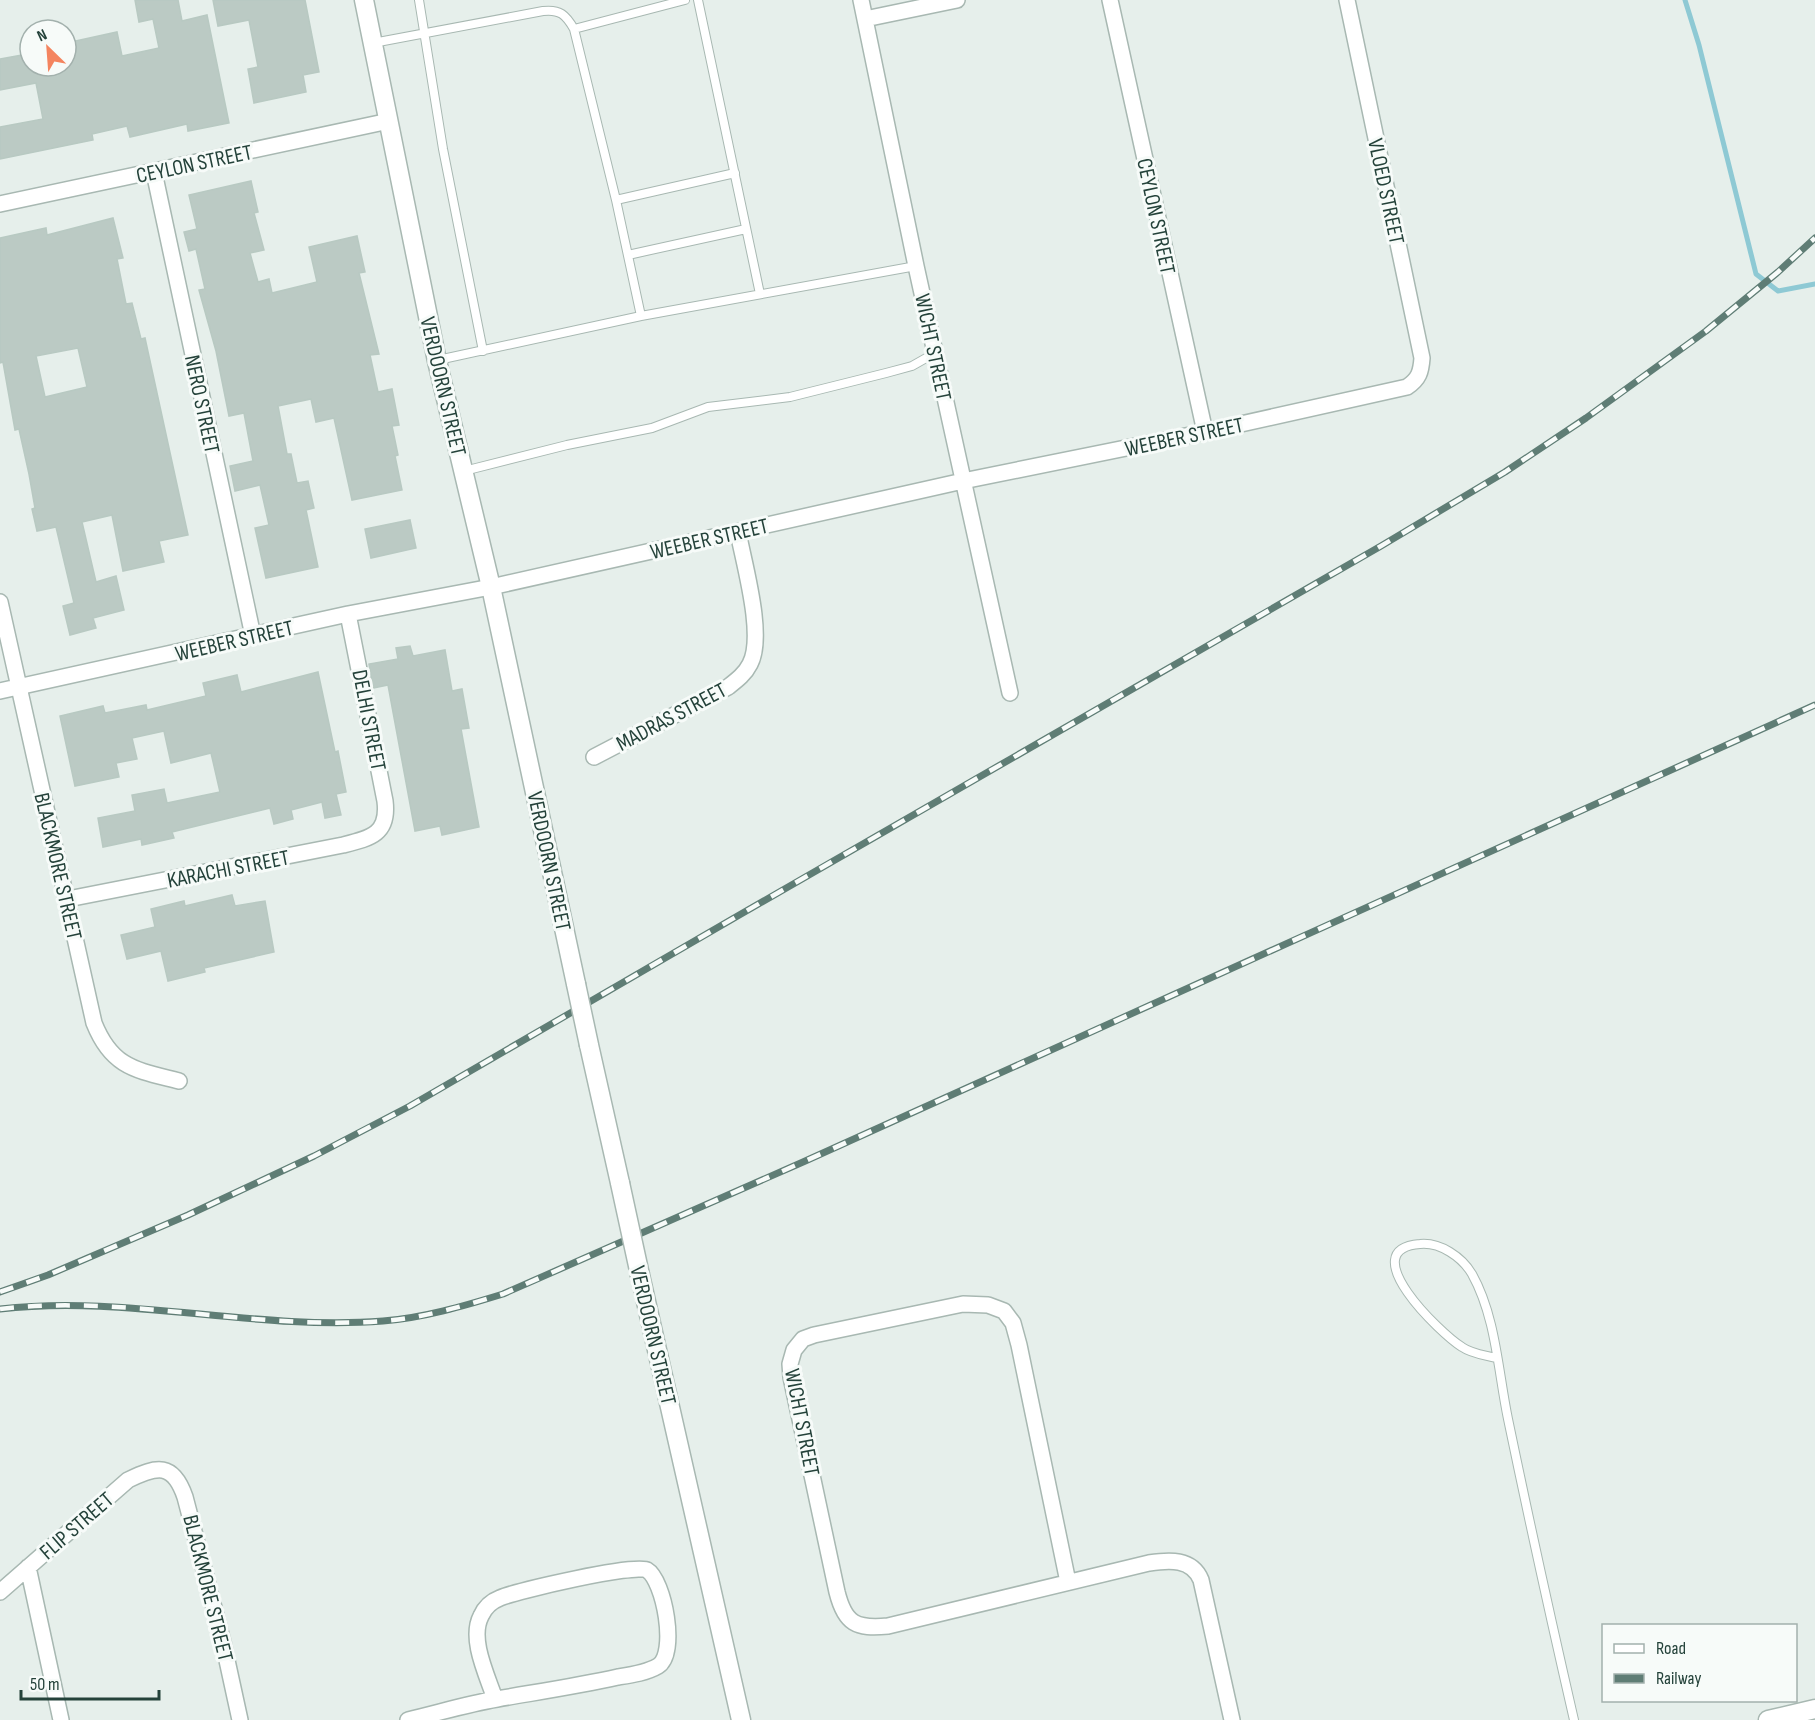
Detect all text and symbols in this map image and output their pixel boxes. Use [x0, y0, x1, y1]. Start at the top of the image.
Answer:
north arrow [18, 18, 78, 78]
text: N [34, 25, 50, 46]
street label: VLOED STREET [1361, 136, 1410, 247]
street label: CEYLON STREET [134, 139, 255, 190]
street label: CEYLON STREET [1130, 156, 1181, 277]
street label: WICHT STREET [908, 291, 957, 403]
street label: VERDOORN STREET [413, 314, 472, 459]
street label: NERO STREET [178, 353, 225, 456]
street label: WEEBER STREET [1123, 412, 1246, 463]
street label: WEEBER STREET [648, 513, 771, 566]
street label: WEEBER STREET [173, 615, 296, 668]
street label: DELHI STREET [345, 667, 392, 773]
street label: MADRAS STREET [612, 677, 732, 758]
street label: VERDOORN STREET [521, 789, 577, 934]
street label: BLACKMORE STREET [27, 790, 88, 943]
street label: KARACHI STREET [165, 844, 292, 895]
street label: VERDOORN STREET [623, 1263, 682, 1408]
street label: WICHT STREET [778, 1366, 825, 1478]
street label: FLIP STREET [34, 1487, 120, 1566]
street label: BLACKMORE STREET [176, 1512, 239, 1665]
legend [1602, 1624, 1797, 1702]
text: Road [1656, 1638, 1686, 1659]
scale bar [21, 1663, 159, 1701]
text: Railway [1656, 1668, 1701, 1689]
text: 50 m [30, 1674, 60, 1695]

